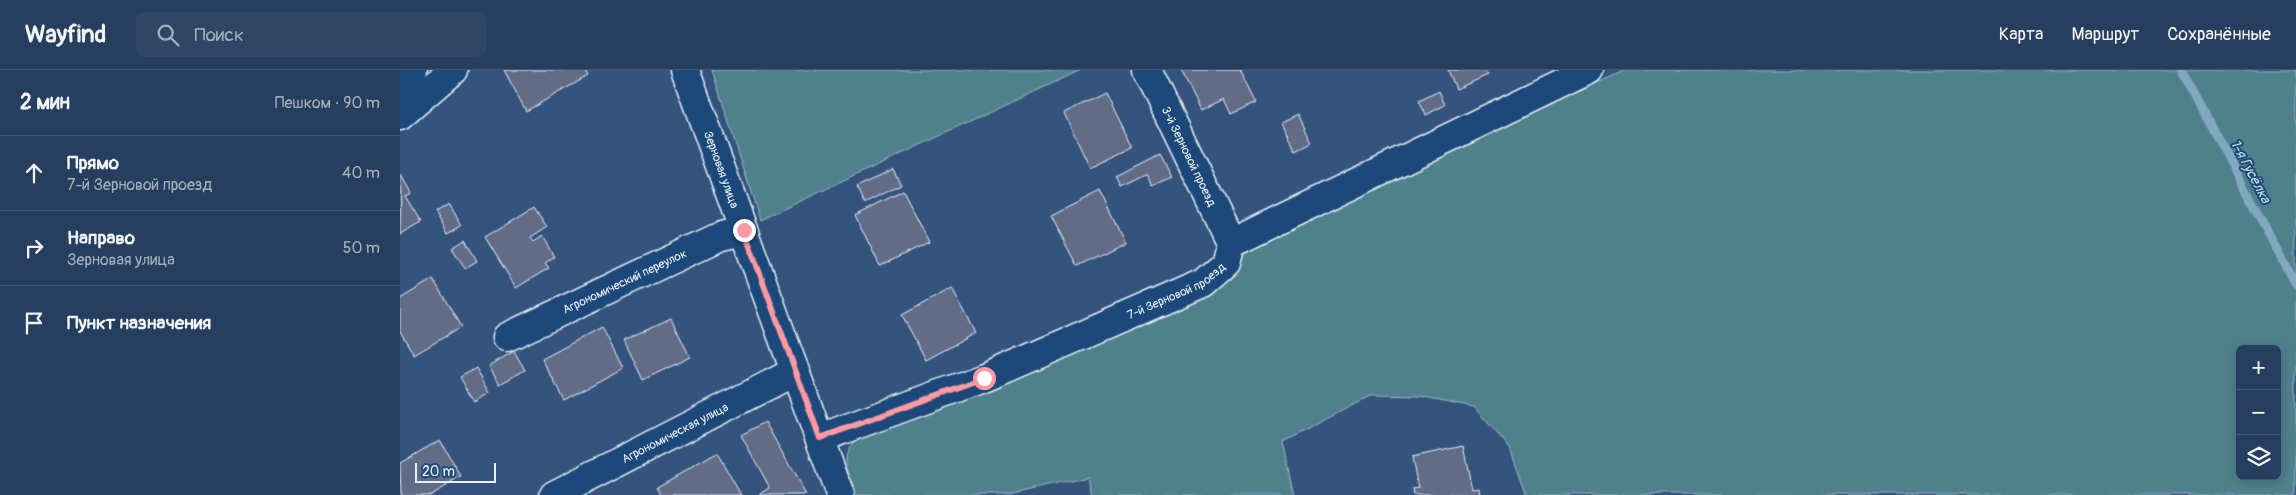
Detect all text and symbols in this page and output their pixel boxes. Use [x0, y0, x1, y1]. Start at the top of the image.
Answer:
search box [136, 12, 486, 57]
text: Wayfind [25, 20, 106, 49]
icon: search [154, 21, 182, 49]
text: Поиск [194, 23, 244, 47]
text: Карта [1999, 23, 2043, 46]
text: Маршрут [2071, 23, 2139, 46]
text: Сохранённые [2167, 23, 2271, 46]
text: 2 мин [20, 89, 70, 116]
text: Пешком · 90 m [275, 93, 380, 113]
street label: 3-й Зерновой проезд [1158, 104, 1219, 210]
street label: Зерновая улица [700, 129, 742, 211]
water label: 1-я Гусёлка [2227, 137, 2275, 207]
text: Прямо [67, 151, 119, 175]
icon: ahead [20, 159, 48, 187]
text: 40 m [342, 163, 380, 183]
text: 7-й Зерновой проезд [67, 175, 212, 195]
route end [733, 219, 756, 242]
text: Направо [67, 226, 135, 250]
icon: right [20, 234, 48, 262]
text: 50 m [343, 238, 380, 258]
street label: Агрономический переулок [560, 246, 689, 318]
text: Зерновая улица [67, 250, 175, 270]
street label: 7-й Зерновой проезд [1125, 259, 1229, 323]
icon: arrive [20, 309, 48, 337]
text: Пункт назначения [67, 311, 211, 335]
map controls [2236, 345, 2281, 480]
button: + [2236, 345, 2281, 390]
route start [973, 367, 996, 390]
button: − [2236, 390, 2281, 435]
street label: Агрономическая улица [619, 400, 731, 467]
button: layers [2236, 435, 2281, 480]
scale bar [415, 460, 496, 483]
text: 20 m [422, 463, 455, 480]

